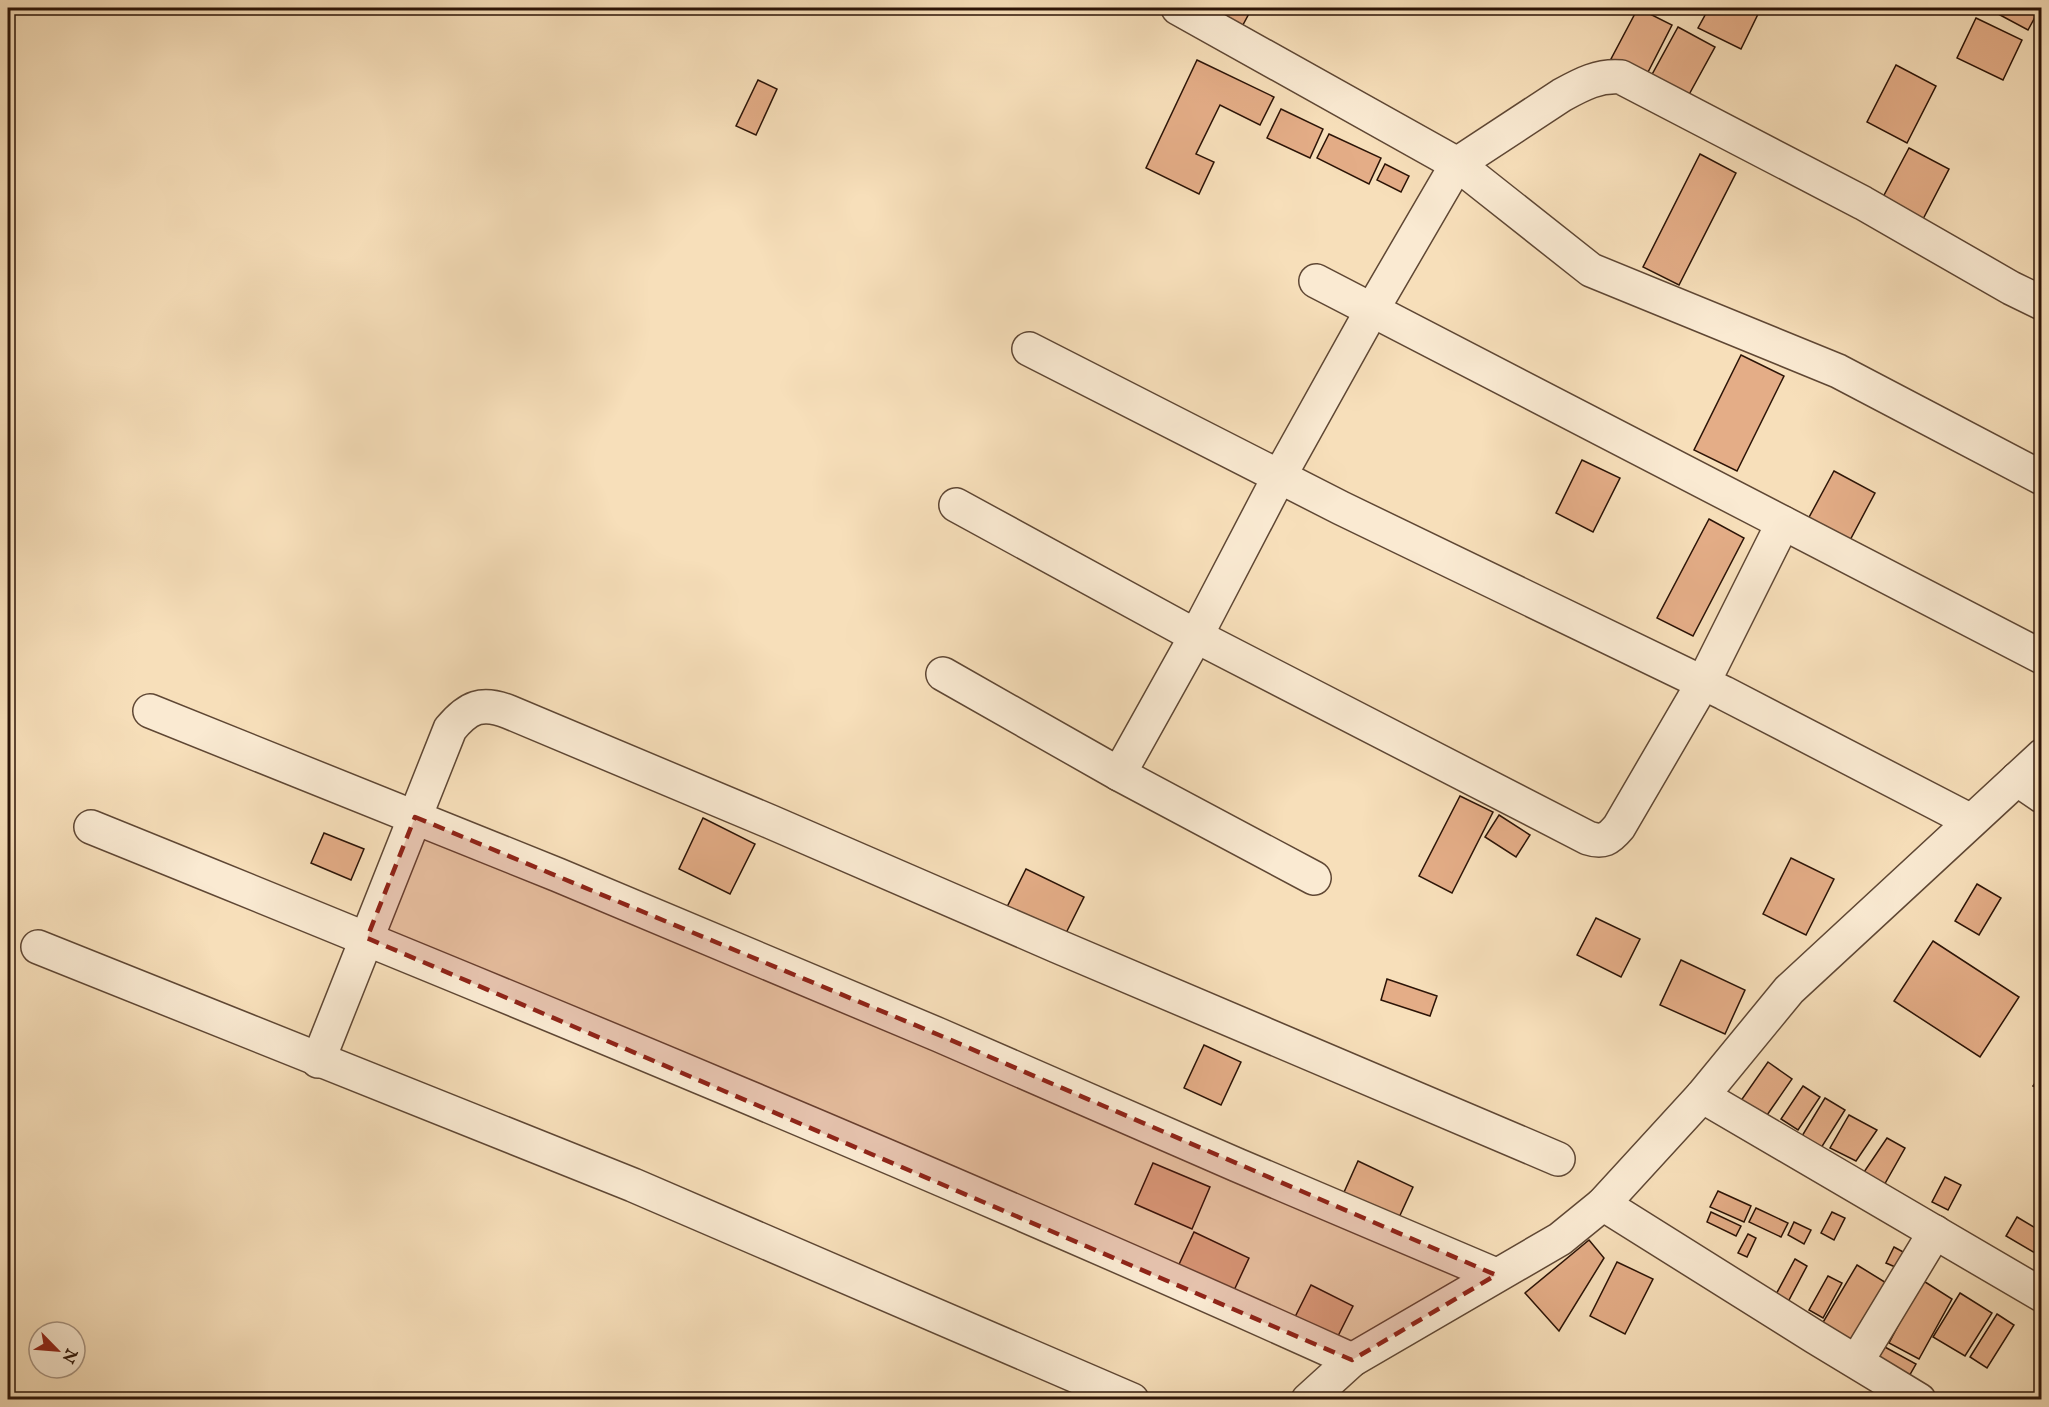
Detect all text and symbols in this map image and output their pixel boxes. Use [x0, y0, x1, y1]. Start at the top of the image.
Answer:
north arrow [27, 1320, 87, 1380]
text: N [57, 1344, 81, 1366]

